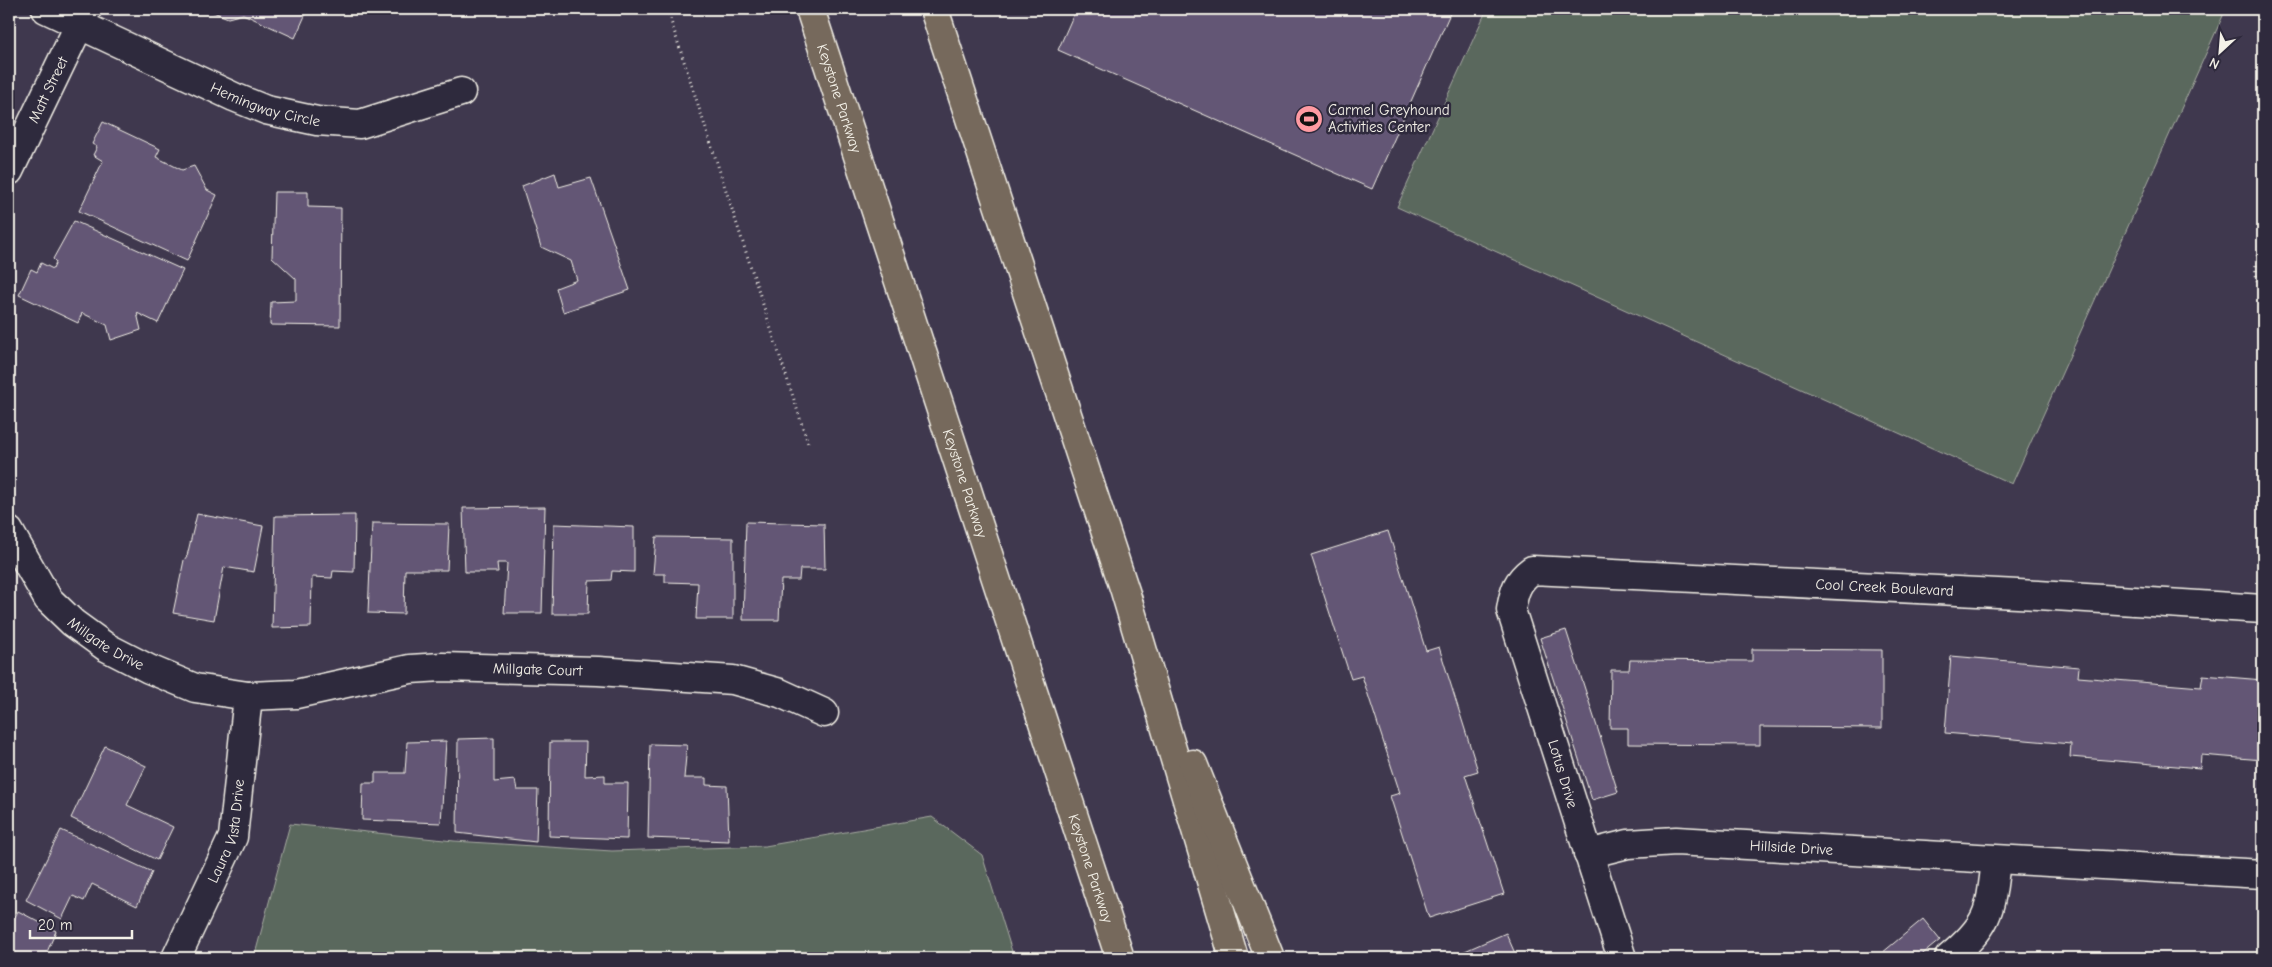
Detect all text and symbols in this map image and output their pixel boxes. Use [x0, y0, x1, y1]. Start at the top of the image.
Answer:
north arrow [2194, 28, 2244, 78]
street label: Keystone Parkway [813, 42, 865, 155]
street label: Matt Street [24, 53, 72, 126]
text: N [2207, 54, 2222, 73]
street label: Hemingway Circle [208, 78, 322, 131]
place label: Carmel Greyhound Activities Center [1328, 101, 1450, 136]
sports icon: Carmel Greyhound Activities Center [1294, 104, 1324, 134]
street label: Keystone Parkway [939, 427, 991, 540]
street label: Cool Creek Boulevard [1815, 575, 1954, 600]
street label: Millgate Drive [64, 613, 148, 674]
street label: Millgate Court [493, 659, 583, 680]
street label: Lotus Drive [1544, 738, 1582, 811]
street label: Laura Vista Drive [204, 778, 248, 886]
street label: Keystone Parkway [1065, 812, 1117, 925]
street label: Hillside Drive [1749, 836, 1834, 859]
scale bar [30, 907, 132, 939]
text: 20 m [38, 916, 72, 934]

